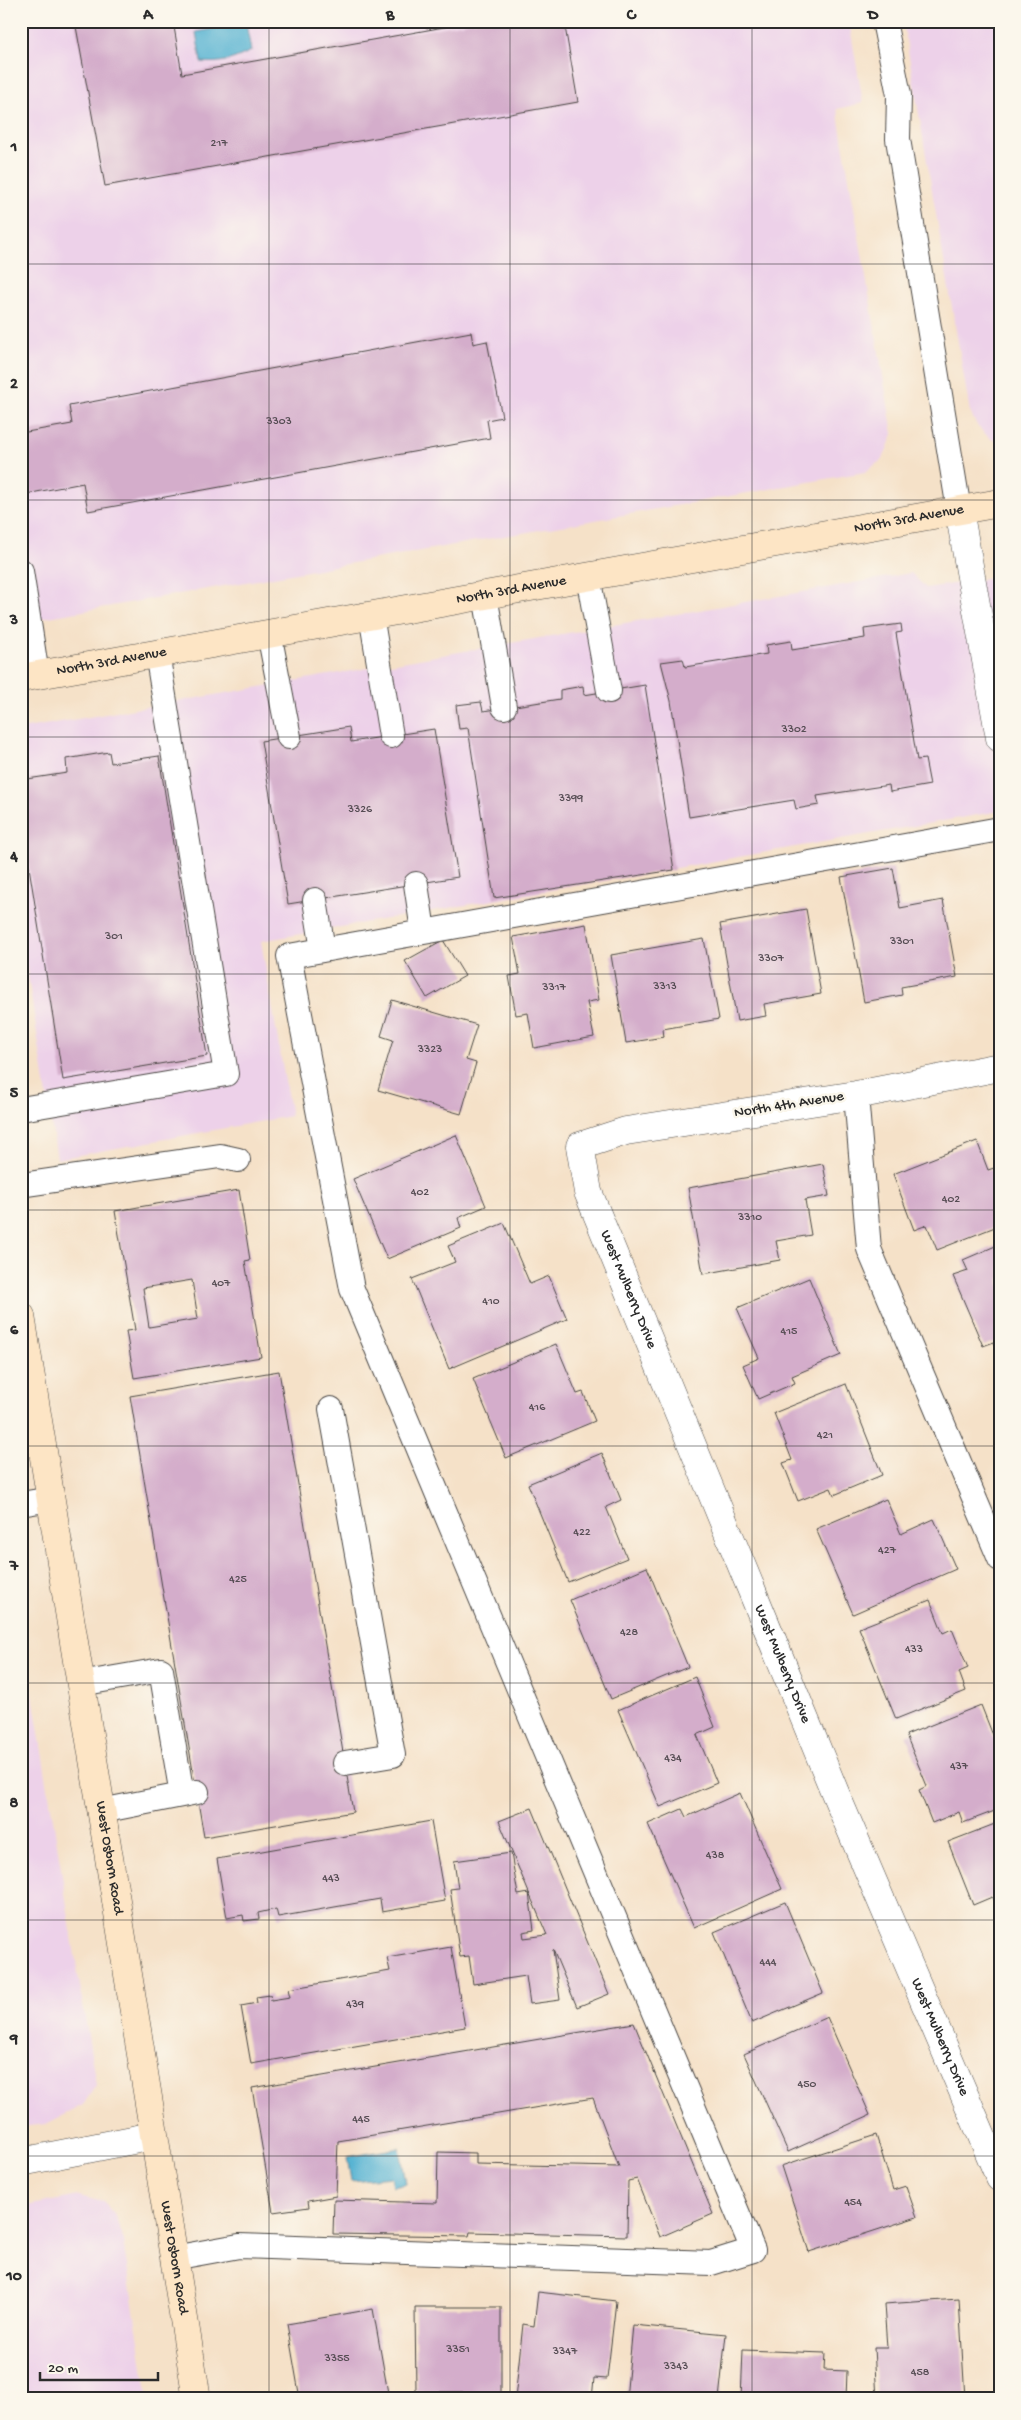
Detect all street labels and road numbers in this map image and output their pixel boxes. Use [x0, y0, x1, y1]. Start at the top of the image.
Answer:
street label: North 3rd Avenue [853, 501, 966, 538]
street label: North 3rd Avenue [455, 572, 568, 609]
street label: North 3rd Avenue [55, 643, 168, 680]
street label: North 4th Avenue [733, 1087, 845, 1123]
street label: West Mulberry Drive [596, 1228, 661, 1352]
street label: West Mulberry Drive [750, 1602, 815, 1726]
street label: West Osborn Road [91, 1800, 127, 1917]
street label: West Mulberry Drive [907, 1975, 973, 2099]
street label: West Osborn Road [156, 2200, 192, 2317]

